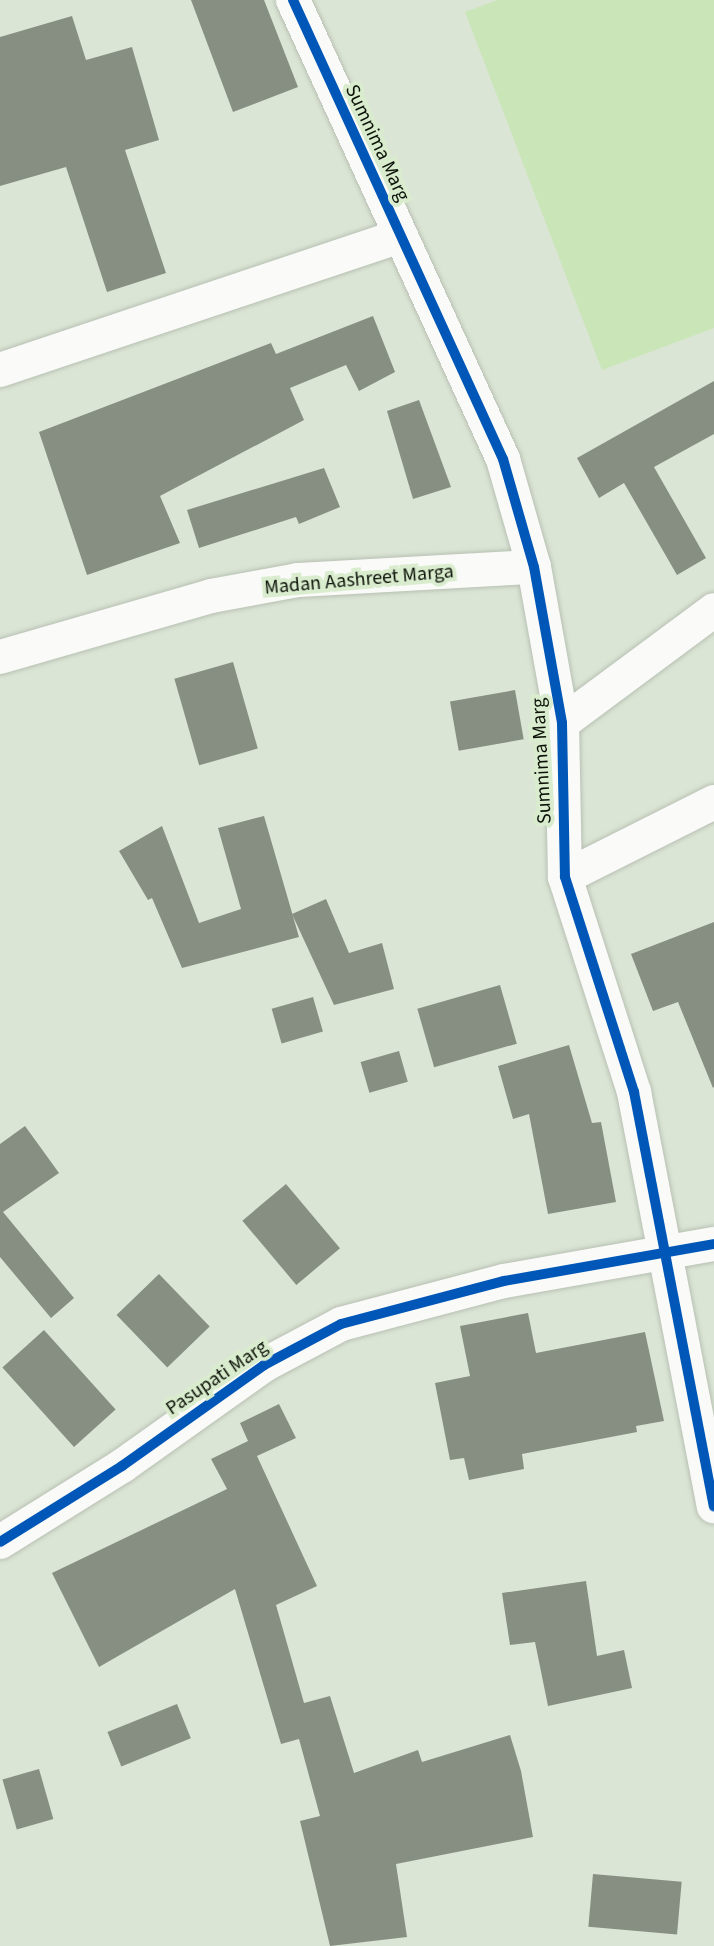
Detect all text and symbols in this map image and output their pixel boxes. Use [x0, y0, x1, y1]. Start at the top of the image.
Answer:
street label: Sumnima Marg [339, 81, 415, 205]
street label: Madan Aashreet Marga [263, 560, 455, 600]
street label: Sumnima Marg [527, 697, 557, 825]
street label: Pasupati Marg [162, 1335, 272, 1421]

